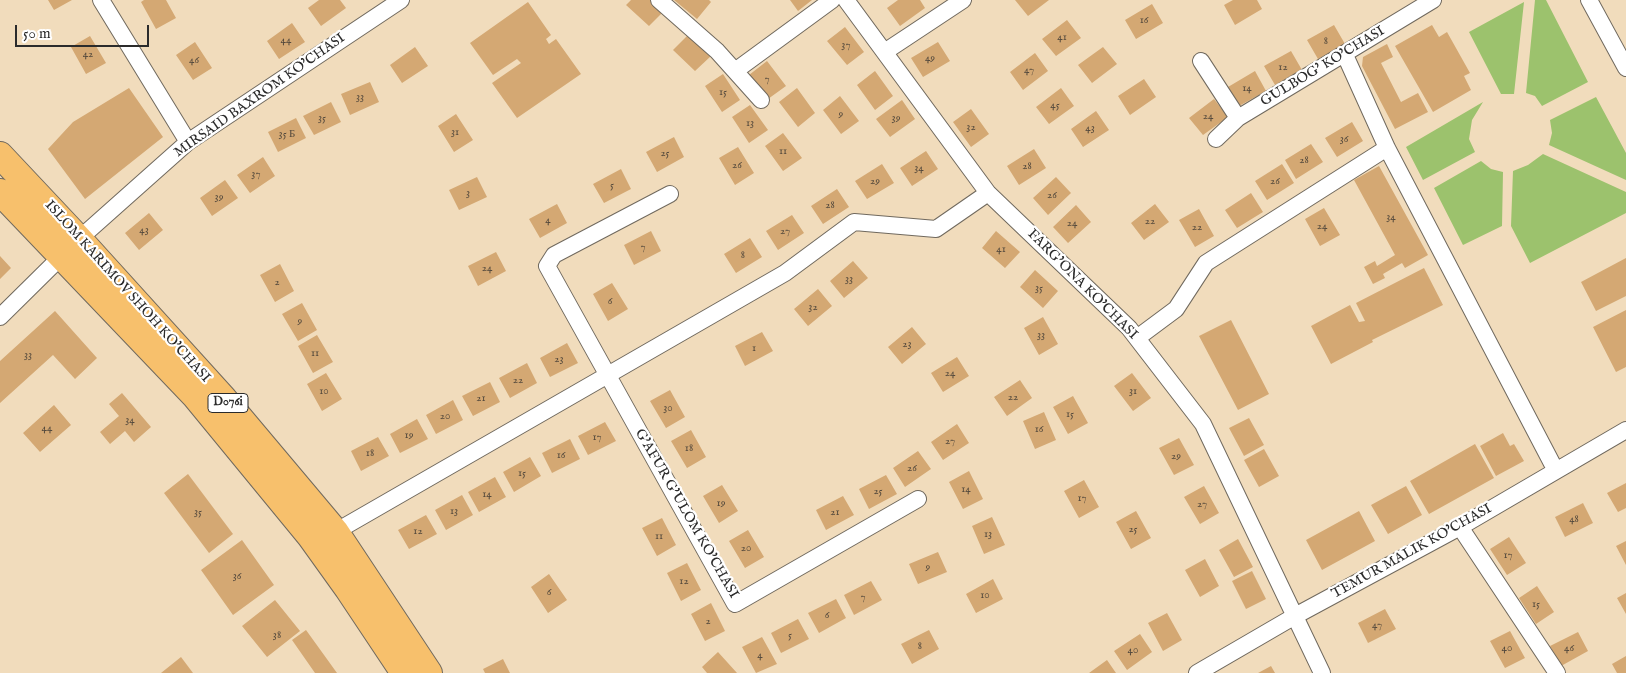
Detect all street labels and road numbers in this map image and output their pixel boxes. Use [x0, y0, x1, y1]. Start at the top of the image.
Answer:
street label: GULBOG' KO'CHASI [1258, 23, 1388, 111]
street label: MIRSAID BAXROM KO'CHASI [171, 30, 349, 162]
street label: ISLOM KARIMOV SHOH KO'CHASI [41, 197, 213, 387]
street label: FARG'ONA KO'CHASI [1023, 226, 1141, 344]
road number: D076i [208, 393, 248, 412]
street label: G'AFUR G'ULOM KO'CHASI [631, 426, 741, 602]
street label: TEMUR MALIK KO'CHASI [1329, 501, 1495, 603]

